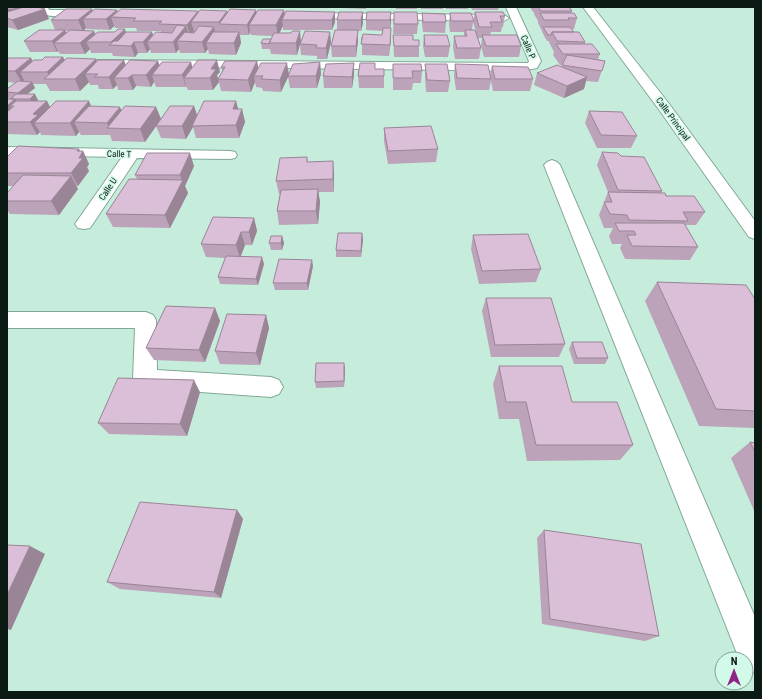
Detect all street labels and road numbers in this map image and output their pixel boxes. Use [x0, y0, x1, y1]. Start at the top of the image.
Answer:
street label: Calle P [519, 34, 537, 60]
street label: Calle Principal [654, 95, 692, 143]
street label: Calle T [107, 149, 132, 159]
street label: Calle U [97, 176, 119, 202]

